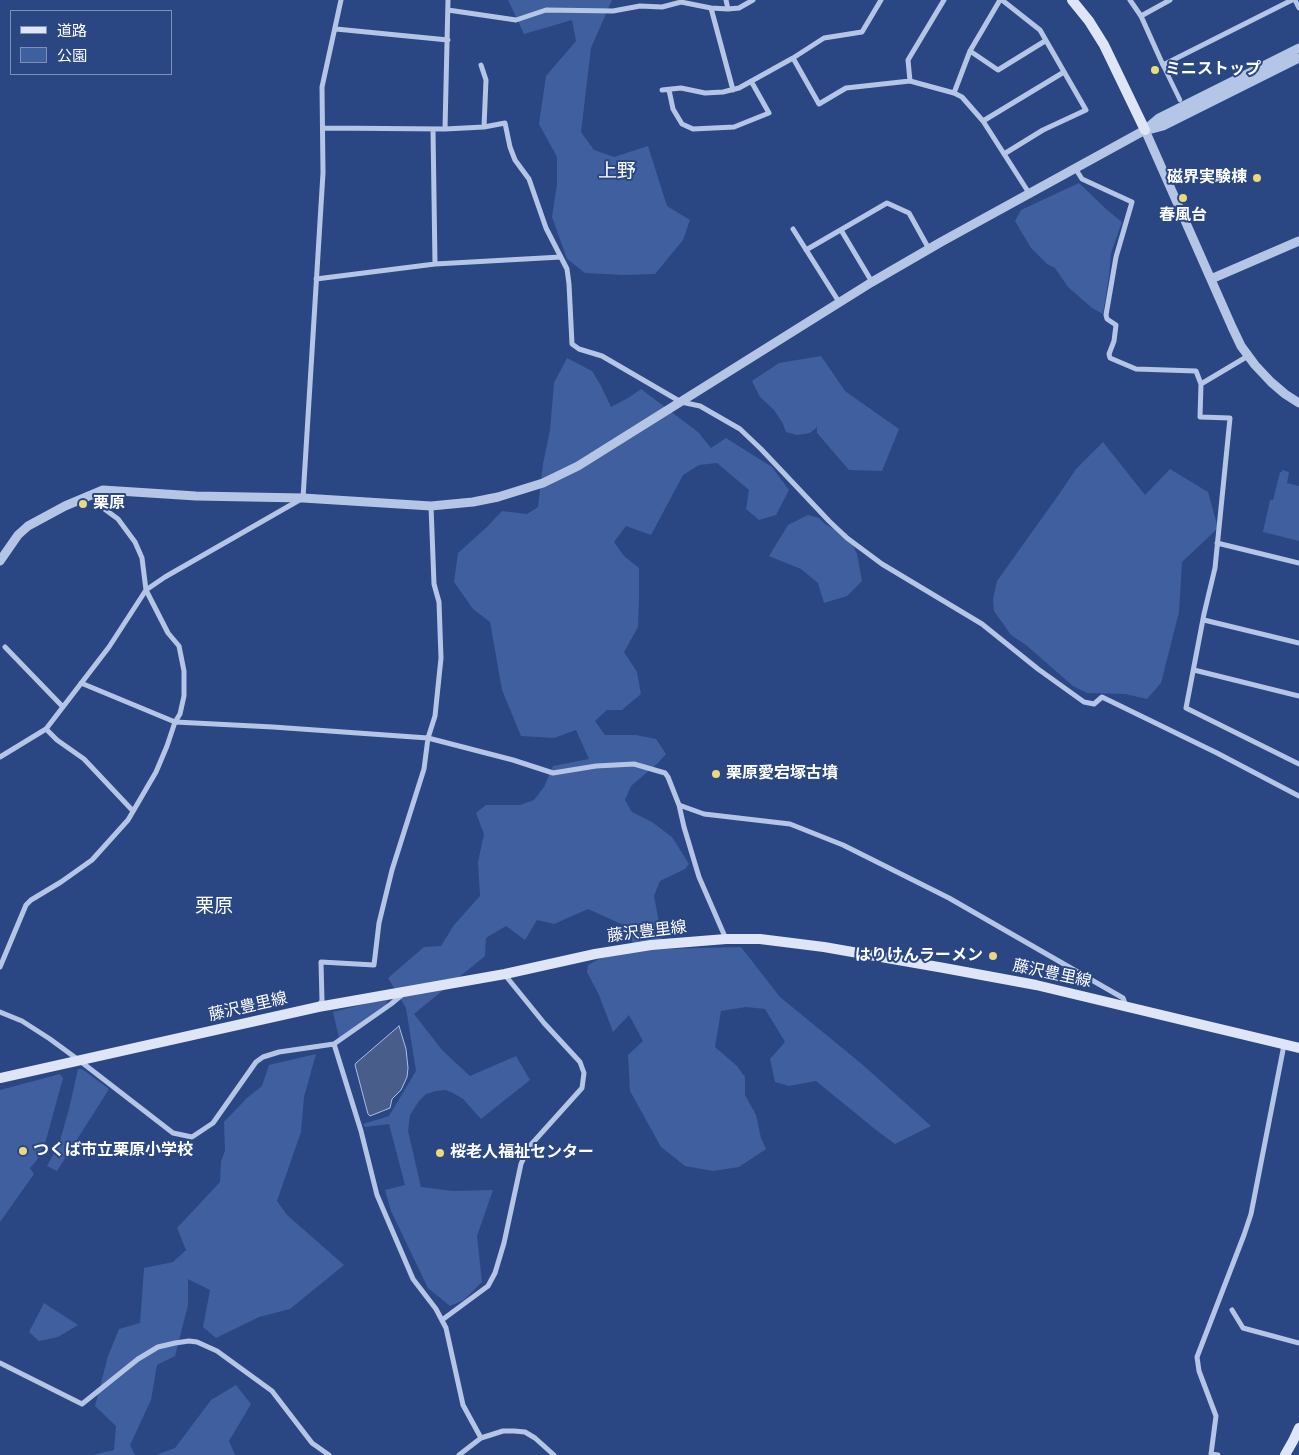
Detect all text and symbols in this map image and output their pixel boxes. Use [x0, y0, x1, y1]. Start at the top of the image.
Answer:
legend [10, 10, 172, 75]
text: 道路 [57, 22, 87, 40]
text: 公園 [57, 47, 87, 65]
place label: ミニストップ [1165, 60, 1261, 80]
marker: ミニストップ [1149, 64, 1161, 76]
district label: 上野 [598, 161, 636, 183]
place label: 磁界実験棟 [1167, 168, 1247, 188]
marker: 磁界実験棟 [1251, 172, 1263, 184]
marker: 春風台 [1177, 192, 1189, 204]
place label: 春風台 [1159, 206, 1207, 226]
place label: 栗原 [93, 494, 125, 514]
marker: 栗原 [77, 498, 89, 510]
place label: 栗原愛宕塚古墳 [726, 764, 838, 784]
marker: 栗原愛宕塚古墳 [710, 768, 722, 780]
district label: 栗原 [195, 896, 233, 918]
street label: 藤沢豊里線 [606, 918, 688, 946]
place label: はりけんラーメン [855, 946, 983, 966]
marker: はりけんラーメン [987, 950, 999, 962]
street label: 藤沢豊里線 [1011, 956, 1093, 992]
street label: 藤沢豊里線 [207, 989, 289, 1025]
place label: つくば市立栗原小学校 [33, 1141, 193, 1161]
place label: 桜老人福祉センター [450, 1143, 594, 1163]
marker: つくば市立栗原小学校 [17, 1145, 29, 1157]
marker: 桜老人福祉センター [434, 1147, 446, 1159]

